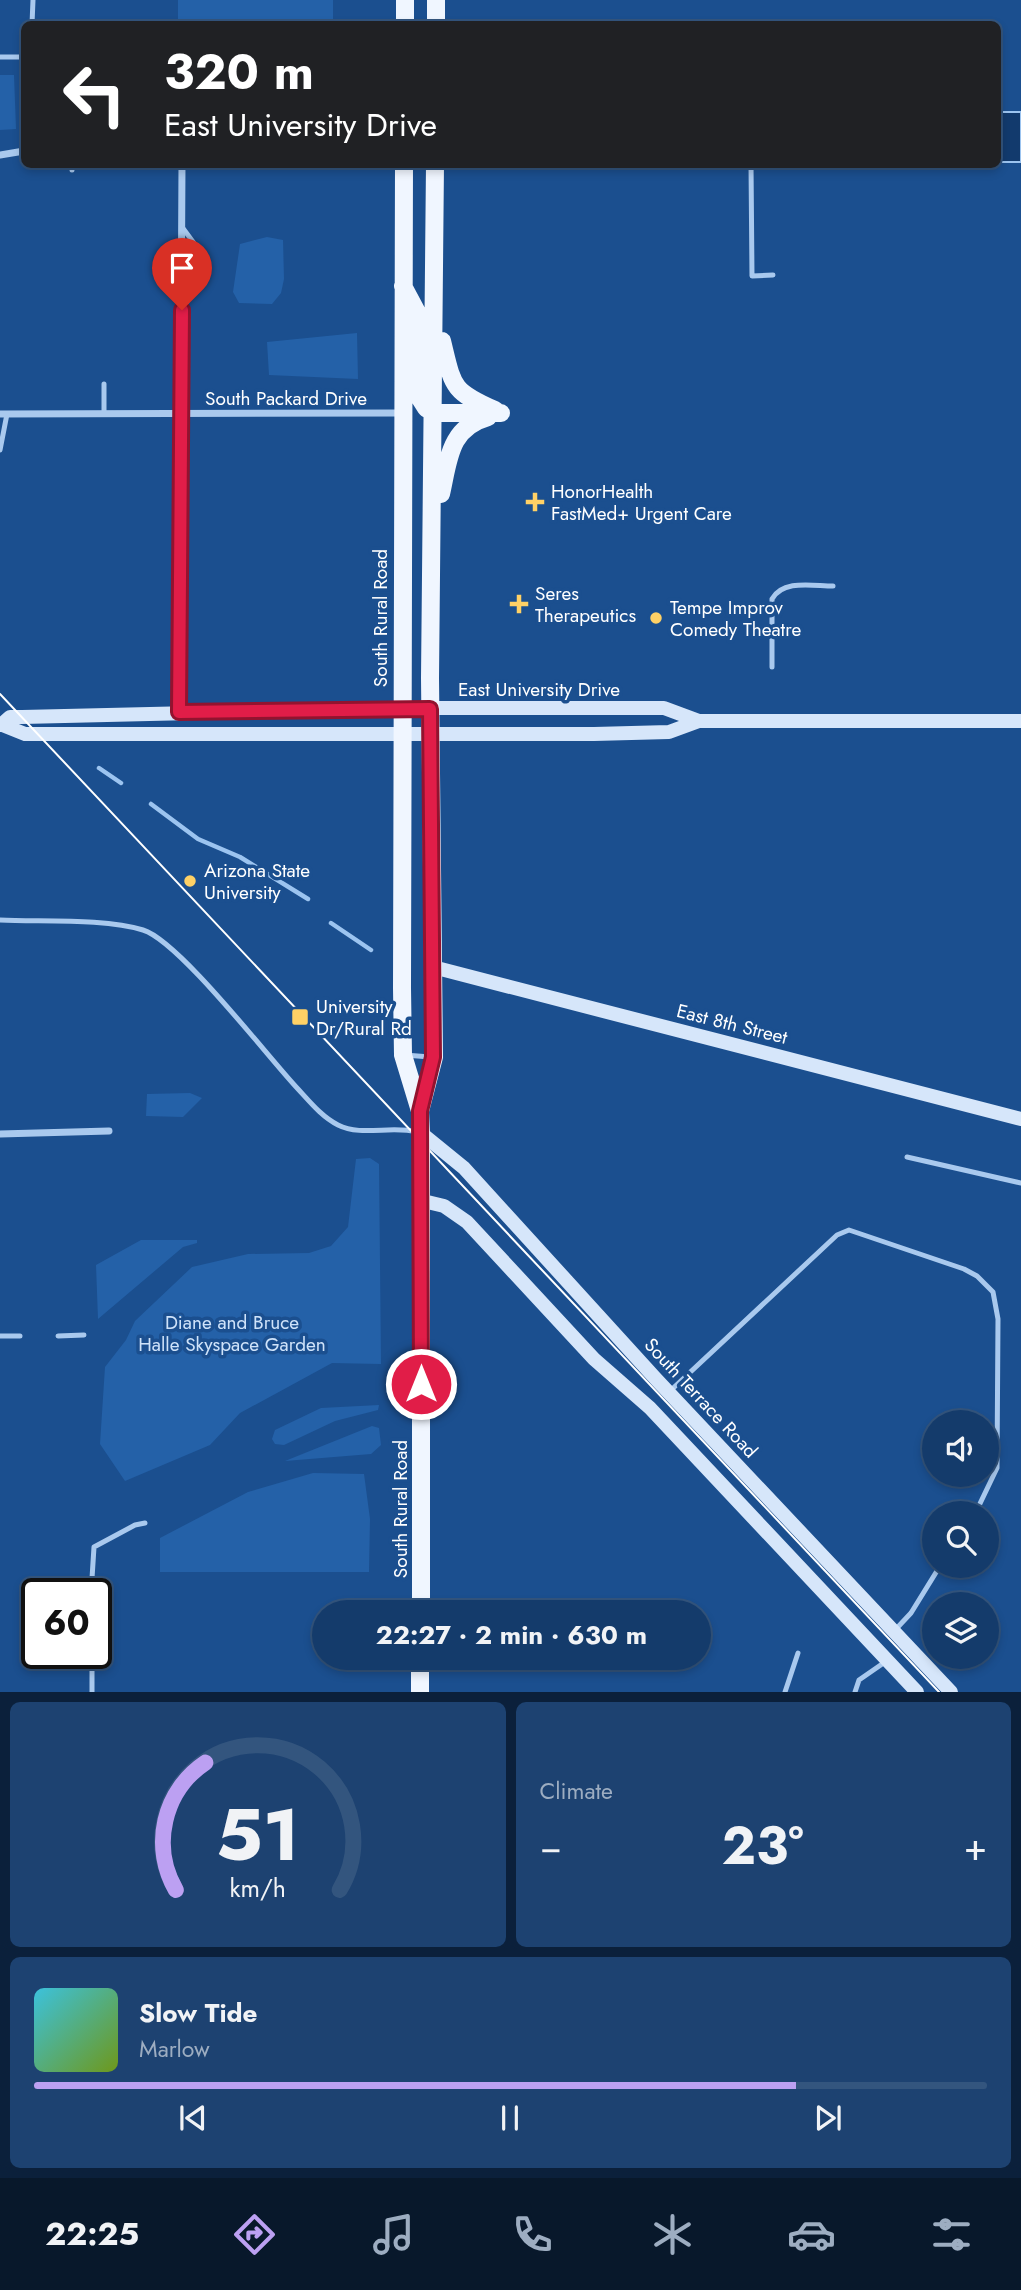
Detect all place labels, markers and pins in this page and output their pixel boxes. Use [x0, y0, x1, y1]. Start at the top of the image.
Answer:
pin [152, 238, 212, 310]
place label: HonorHealth FastMed+ Urgent Care [551, 478, 732, 527]
marker: HonorHealth FastMed+ Urgent Care [525, 492, 545, 512]
place label: Seres Therapeutics [535, 580, 636, 629]
marker: Seres Therapeutics [509, 594, 529, 614]
place label: Tempe Improv Comedy Theatre [670, 594, 801, 643]
marker: Tempe Improv Comedy Theatre [648, 610, 664, 626]
place label: Arizona State University [204, 857, 310, 906]
marker: Arizona State University [182, 873, 198, 889]
place label: University Dr/Rural Rd [316, 993, 412, 1042]
marker: University Dr/Rural Rd [290, 1007, 310, 1027]

